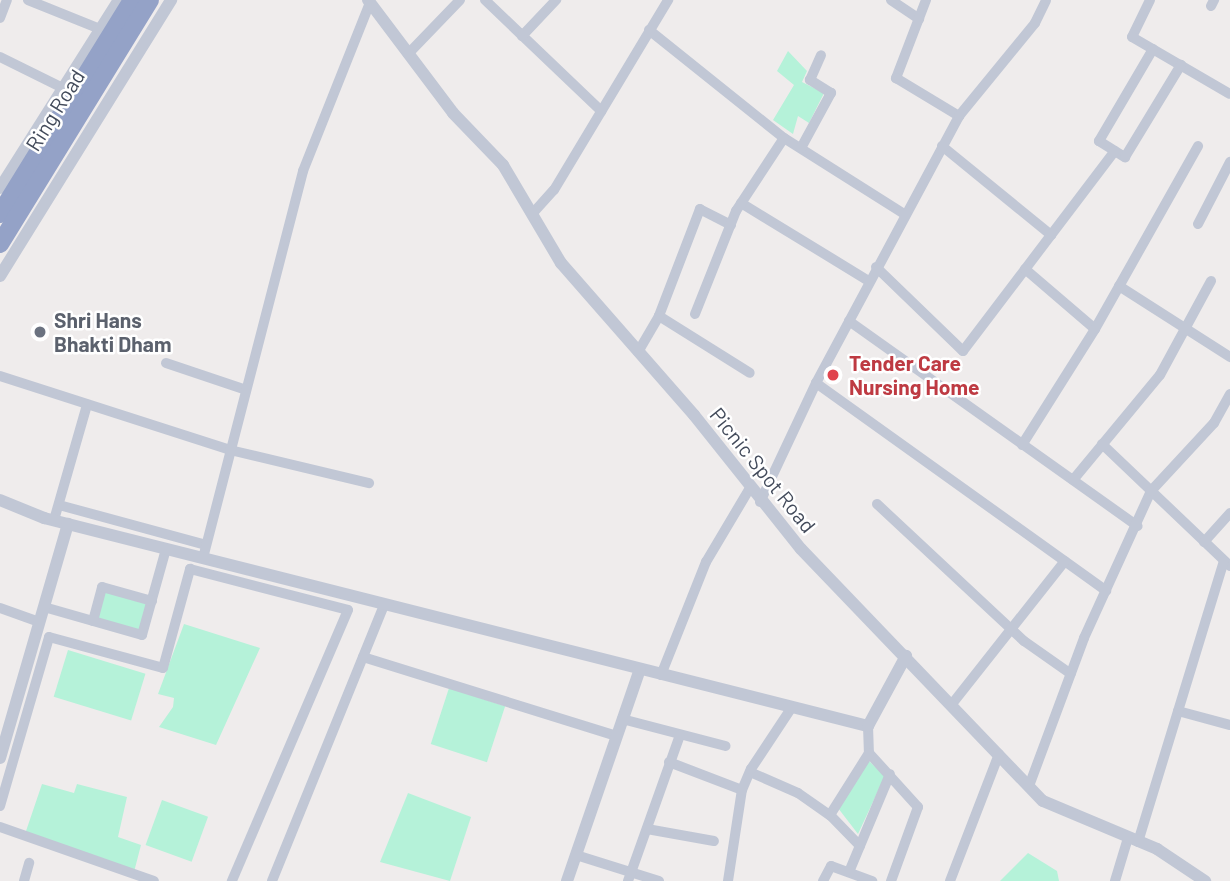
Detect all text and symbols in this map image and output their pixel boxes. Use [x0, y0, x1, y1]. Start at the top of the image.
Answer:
street label: Ring Road [20, 65, 90, 155]
place label: Shri Hans Bhakti Dham [54, 307, 171, 357]
marker: Shri Hans Bhakti Dham [32, 324, 48, 340]
place label: Tender Care Nursing Home [849, 350, 979, 400]
marker: Tender Care Nursing Home [823, 365, 843, 385]
street label: Picnic Spot Road [705, 402, 821, 538]

